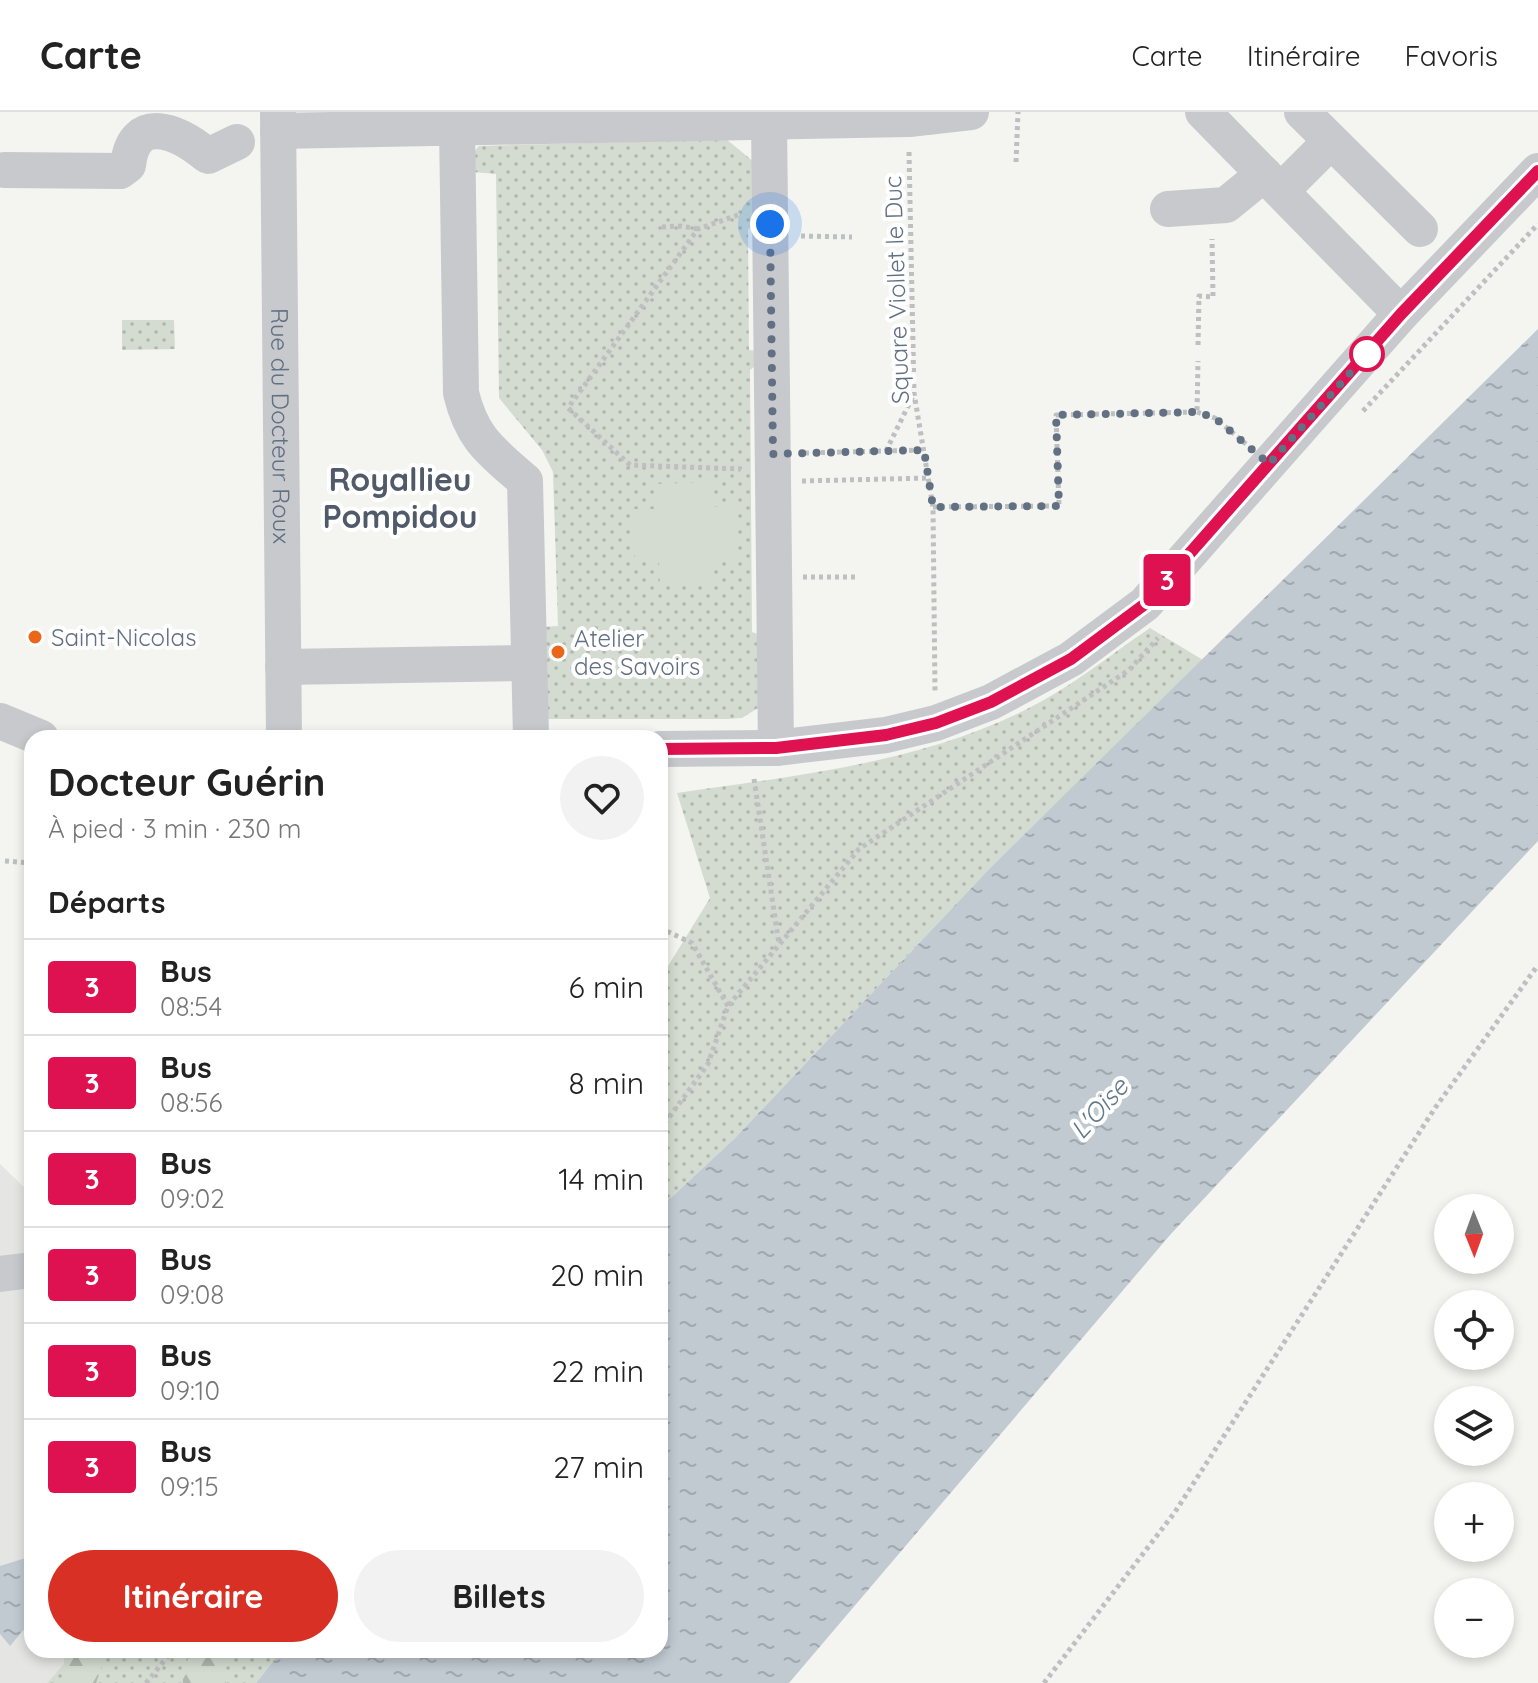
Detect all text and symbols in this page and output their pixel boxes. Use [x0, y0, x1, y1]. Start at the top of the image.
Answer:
text: Carte [40, 31, 142, 79]
text: Carte [1131, 38, 1203, 73]
text: Itinéraire [1247, 38, 1361, 73]
text: Favoris [1405, 38, 1498, 73]
street label: Square Viollet le Duc [877, 175, 915, 405]
your location [750, 204, 790, 244]
street label: Rue du Docteur Roux [265, 308, 297, 544]
unlabelled marker [1350, 337, 1384, 371]
district label: Royallieu Pompidou [323, 459, 477, 536]
line badge: 3 [1141, 554, 1193, 606]
text: 3 [1159, 562, 1175, 597]
place label: Saint-Nicolas [51, 622, 196, 652]
place label: Atelier des Savoirs [574, 623, 700, 681]
marker: Saint-Nicolas [26, 628, 44, 646]
marker: Atelier des Savoirs [549, 643, 567, 661]
button: heart [560, 756, 644, 840]
text: Docteur Guérin [48, 758, 325, 806]
text: À pied · 3 min · 230 m [48, 812, 302, 845]
text: Départs [48, 883, 165, 921]
text: Bus [160, 952, 212, 990]
text: 6 min [569, 968, 644, 1006]
text: 3 [84, 969, 100, 1004]
text: 08:54 [160, 990, 222, 1023]
text: Bus [160, 1048, 212, 1086]
text: 8 min [568, 1064, 644, 1102]
text: 3 [84, 1065, 100, 1100]
water label: L'Oise [1063, 1070, 1136, 1146]
text: 08:56 [160, 1086, 223, 1119]
text: Bus [160, 1144, 212, 1182]
text: 14 min [558, 1160, 644, 1198]
text: 3 [84, 1161, 100, 1196]
text: 09:02 [160, 1182, 225, 1215]
north arrow [1434, 1194, 1514, 1274]
map controls [1434, 1194, 1514, 1658]
text: Bus [160, 1240, 212, 1278]
text: 20 min [550, 1256, 644, 1294]
text: 3 [84, 1257, 100, 1292]
text: 09:08 [160, 1278, 224, 1311]
button: locate [1434, 1290, 1514, 1370]
text: Bus [160, 1336, 212, 1374]
text: 22 min [551, 1352, 644, 1390]
text: 3 [84, 1353, 100, 1388]
text: 09:10 [160, 1374, 220, 1407]
button: layers [1434, 1386, 1514, 1466]
text: Bus [160, 1432, 212, 1470]
text: 27 min [553, 1448, 644, 1486]
text: 3 [84, 1449, 100, 1484]
text: 09:15 [160, 1470, 219, 1503]
button: + [1434, 1482, 1514, 1562]
button: Itinéraire [48, 1550, 338, 1642]
button: Billets [354, 1550, 644, 1642]
button: − [1434, 1578, 1514, 1658]

